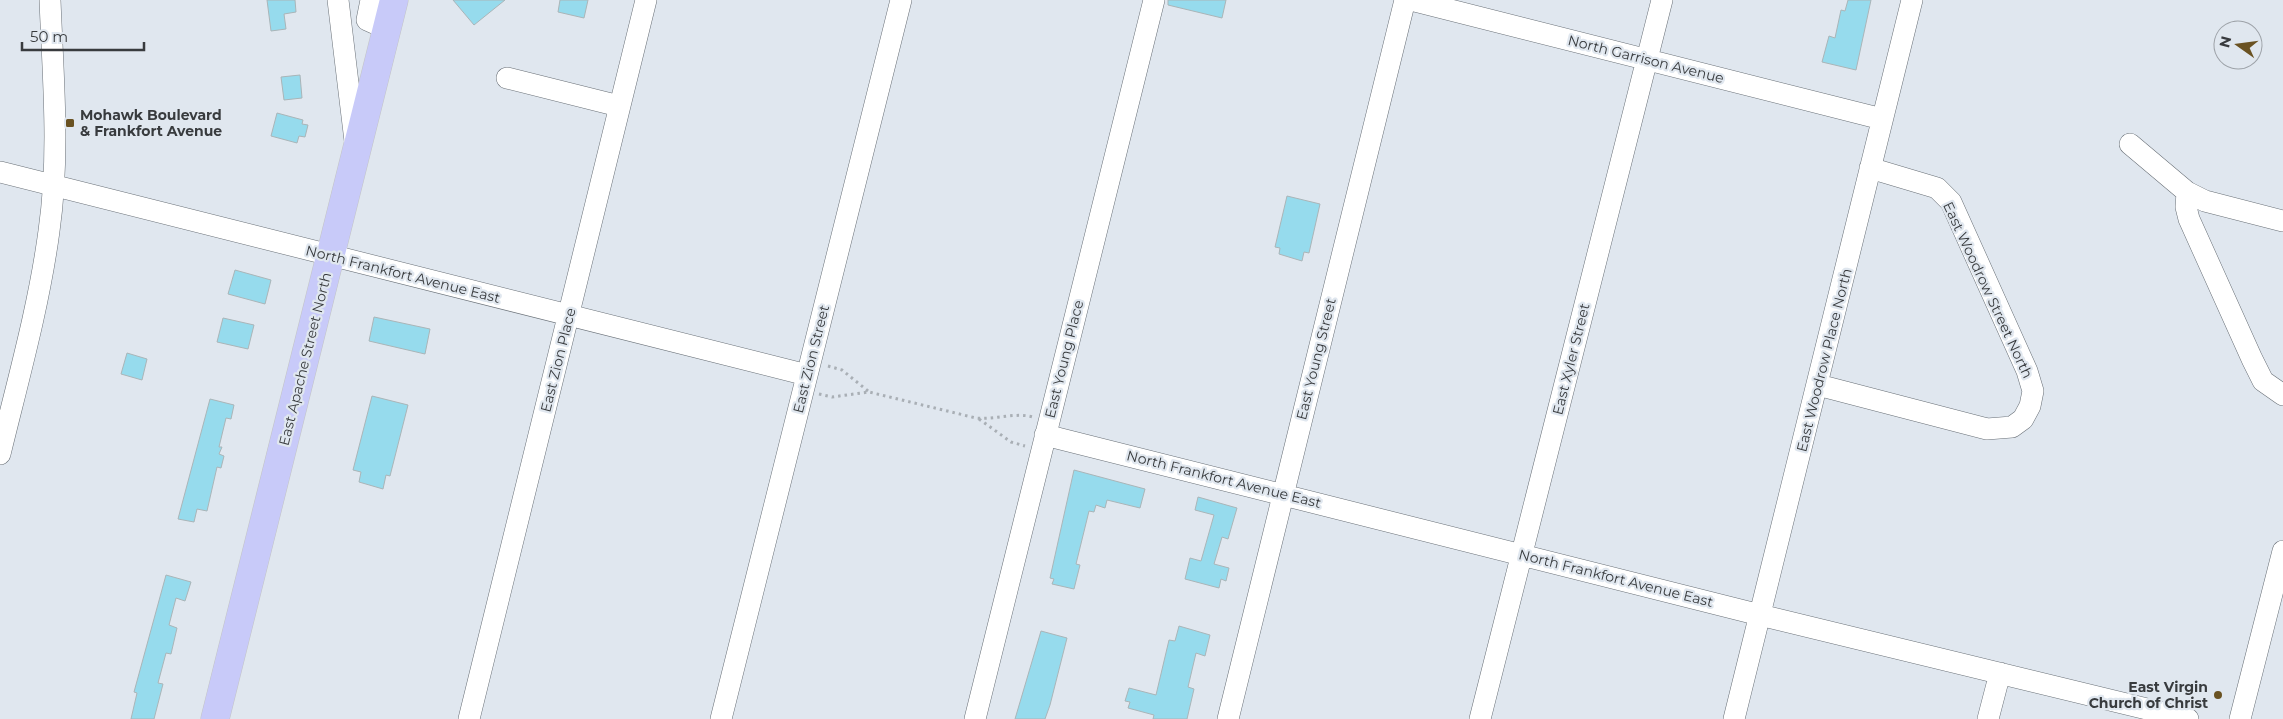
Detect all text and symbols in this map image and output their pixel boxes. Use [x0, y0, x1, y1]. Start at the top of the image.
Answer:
scale bar [22, 20, 145, 52]
north arrow [2213, 20, 2263, 70]
text: 50 m [30, 27, 68, 46]
street label: North Garrison Avenue [1566, 31, 1726, 87]
text: N [2215, 34, 2235, 50]
place label: Mohawk Boulevard & Frankfort Avenue [80, 106, 222, 140]
marker: Mohawk Boulevard & Frankfort Avenue [64, 117, 76, 129]
street label: East Woodrow Street North [1939, 199, 2037, 381]
street label: North Frankfort Avenue East [304, 241, 502, 307]
street label: East Woodrow Place North [1792, 266, 1856, 454]
street label: East Apache Street North [275, 270, 335, 448]
street label: East Young Street [1292, 296, 1340, 422]
street label: East Young Place [1041, 298, 1087, 420]
street label: East Xyler Street [1548, 301, 1594, 417]
street label: East Zion Street [789, 303, 833, 415]
street label: East Zion Place [536, 306, 580, 414]
street label: North Frankfort Avenue East [1125, 446, 1323, 512]
street label: North Frankfort Avenue East [1517, 545, 1715, 611]
place label: East Virgin Church of Christ [2089, 678, 2208, 712]
marker: East Virgin Church of Christ [2212, 689, 2224, 701]

